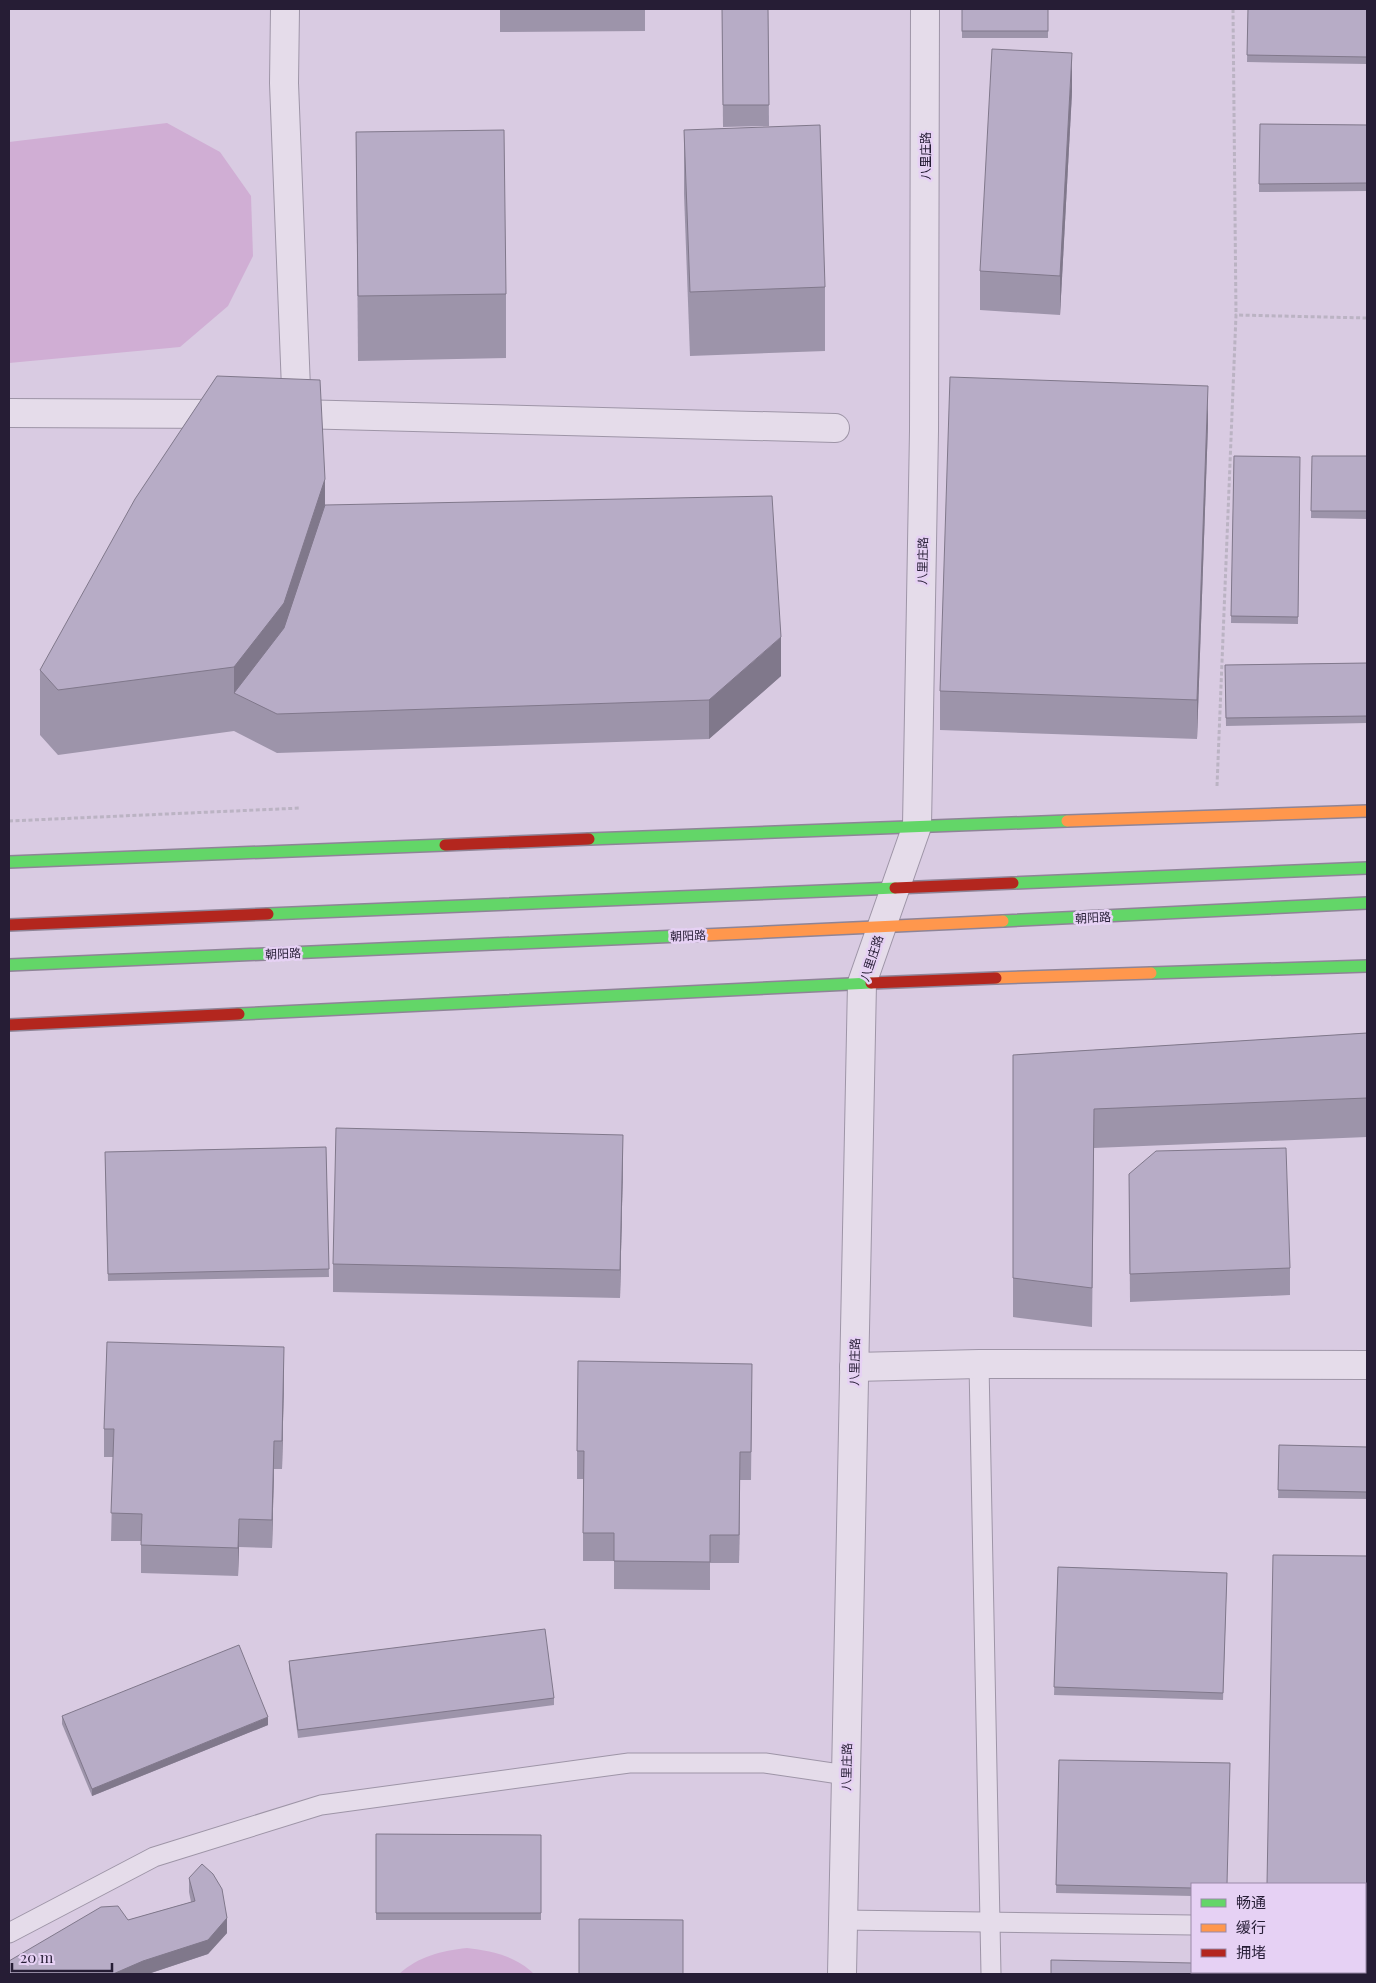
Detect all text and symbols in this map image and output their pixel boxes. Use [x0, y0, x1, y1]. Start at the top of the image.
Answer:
street label: 八里庄路 [917, 132, 933, 180]
street label: 八里庄路 [914, 537, 930, 585]
street label: 朝阳路 [1075, 908, 1111, 926]
street label: 朝阳路 [670, 926, 706, 944]
street label: 八里庄路 [856, 933, 886, 983]
street label: 朝阳路 [265, 944, 301, 962]
street label: 八里庄路 [846, 1338, 862, 1386]
street label: 八里庄路 [838, 1743, 854, 1791]
legend [1191, 1883, 1366, 1973]
text: 畅通 [1236, 1892, 1266, 1912]
text: 缓行 [1236, 1917, 1266, 1937]
scale bar [12, 1940, 112, 1972]
text: 拥堵 [1236, 1942, 1266, 1962]
text: 20 m [20, 1947, 54, 1967]

